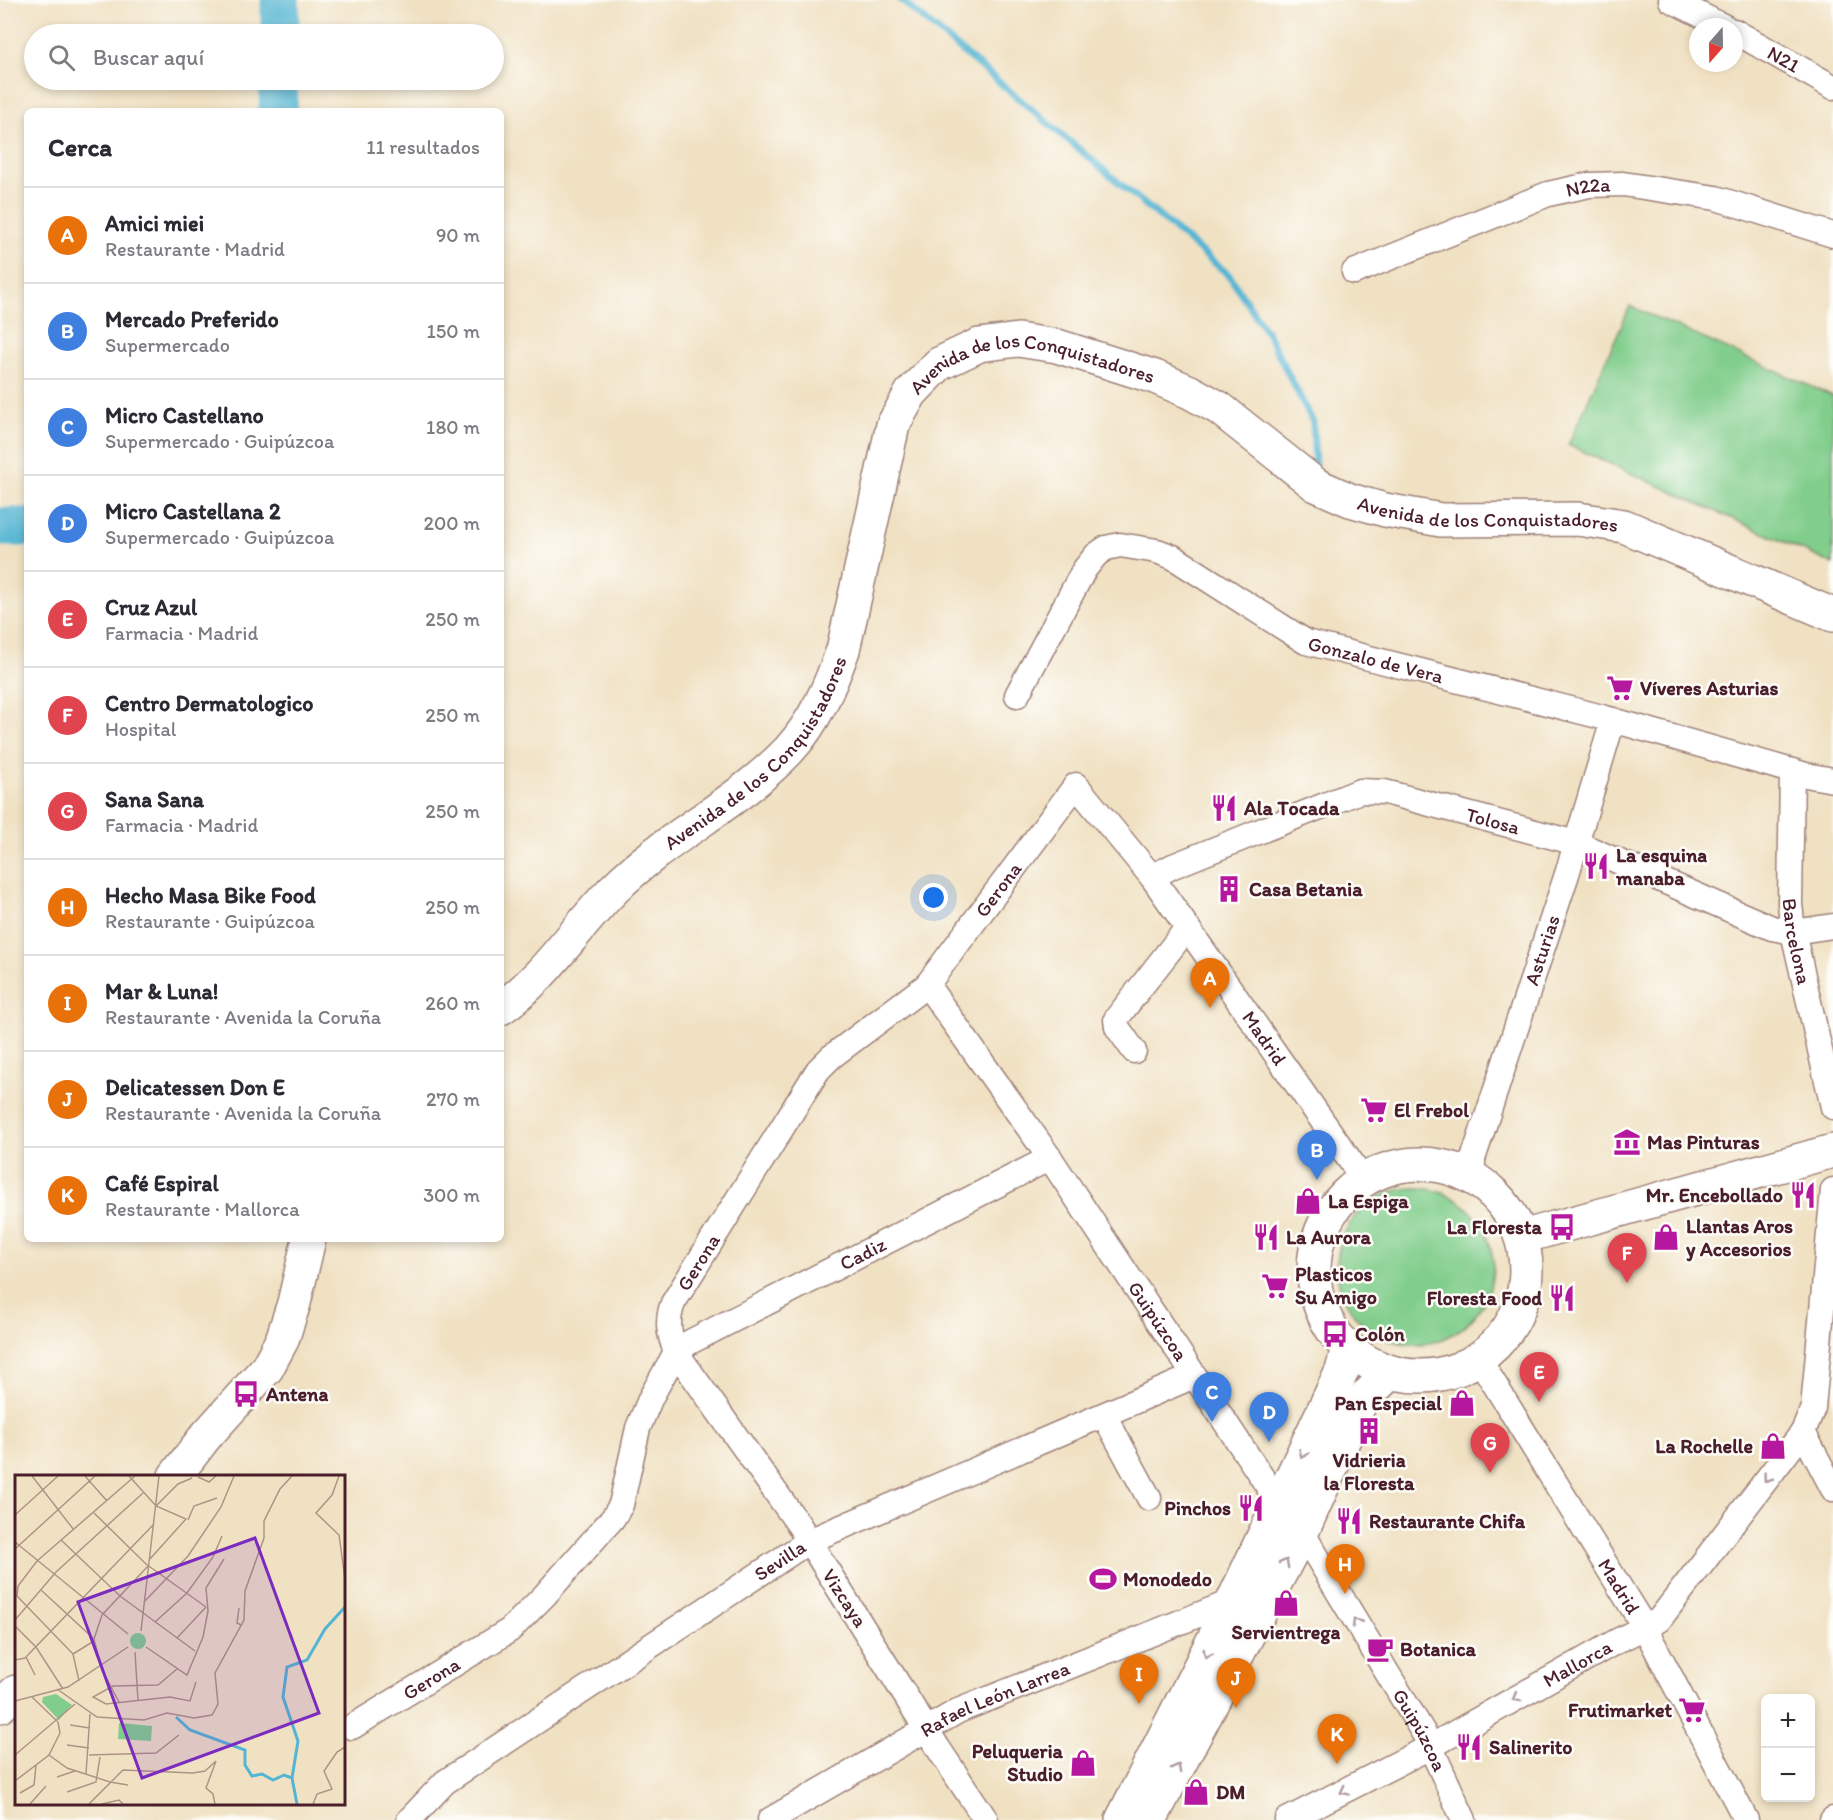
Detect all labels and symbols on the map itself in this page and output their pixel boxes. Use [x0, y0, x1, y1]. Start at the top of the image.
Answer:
north arrow [1689, 18, 1743, 72]
street label: N21 [1763, 40, 1804, 78]
street label: N22a [1563, 172, 1611, 202]
text: Avenida de los Conquistadores [904, 328, 1158, 399]
street label: Avenida de los Conquistadores [903, 369, 1167, 411]
street label: Avenida de los Conquistadores [1355, 491, 1620, 537]
street label: Gonzalo de Vera [1306, 631, 1447, 689]
street label: Avenida de los Conquistadores [659, 653, 852, 855]
supermarket icon: Víveres Asturias [1605, 673, 1635, 703]
place label: Víveres Asturias [1640, 676, 1778, 700]
restaurant icon: Ala Tocada [1209, 793, 1239, 823]
place label: Ala Tocada [1243, 796, 1340, 820]
street label: Tolosa [1464, 802, 1523, 840]
place label: La esquina manaba [1615, 843, 1707, 890]
restaurant icon: La esquina manaba [1581, 851, 1611, 881]
street label: Gerona [970, 857, 1027, 922]
building icon: Casa Betania [1214, 874, 1244, 904]
place label: Casa Betania [1249, 877, 1363, 901]
your location [919, 883, 948, 912]
street label: Barcelona [1777, 897, 1817, 987]
street label: Asturias [1519, 912, 1565, 988]
pin: A [1190, 958, 1230, 1008]
street label: Madrid [1237, 1006, 1292, 1070]
supermarket icon: El Frebol [1359, 1095, 1389, 1125]
place label: El Frebol [1394, 1098, 1469, 1122]
museum icon: Mas Pinturas [1612, 1127, 1642, 1157]
pin: B [1298, 1130, 1336, 1180]
place label: Mas Pinturas [1647, 1130, 1760, 1154]
restaurant icon: Mr. Encebollado [1788, 1180, 1818, 1210]
place label: Mr. Encebollado [1646, 1183, 1783, 1207]
shop icon: La Espiga [1293, 1186, 1323, 1216]
place label: La Espiga [1328, 1189, 1409, 1214]
bus stop icon: La Floresta [1547, 1212, 1577, 1242]
place label: Llantas Aros y Accesorios [1686, 1214, 1793, 1262]
place label: La Floresta [1447, 1215, 1543, 1239]
restaurant icon: La Aurora [1251, 1222, 1281, 1252]
shop icon: Llantas Aros y Accesorios [1651, 1222, 1681, 1252]
place label: La Aurora [1286, 1225, 1371, 1249]
street label: Gerona [672, 1229, 725, 1295]
street label: Cadiz [836, 1232, 890, 1275]
pin: F [1608, 1234, 1646, 1283]
place label: Plasticos Su Amigo [1295, 1262, 1377, 1310]
supermarket icon: Plasticos Su Amigo [1260, 1271, 1290, 1301]
street label: Guipúzcoa [1123, 1277, 1194, 1366]
restaurant icon: Floresta Food [1547, 1283, 1577, 1313]
place label: Floresta Food [1427, 1286, 1542, 1310]
bus stop icon: Colón [1320, 1319, 1350, 1349]
place label: Colón [1355, 1322, 1405, 1346]
pin: E [1520, 1352, 1558, 1402]
pin: C [1192, 1372, 1232, 1422]
bus stop icon: Antena [231, 1379, 261, 1409]
place label: Antena [265, 1382, 328, 1406]
shop icon: Pan Especial [1447, 1388, 1477, 1418]
place label: Pan Especial [1334, 1391, 1442, 1416]
pin: D [1250, 1392, 1288, 1442]
building icon: Vidrieria la Floresta [1354, 1416, 1384, 1446]
pin: G [1470, 1424, 1510, 1473]
shop icon: La Rochelle [1758, 1431, 1788, 1461]
place label: La Rochelle [1655, 1434, 1753, 1458]
one-way arrow [1298, 1447, 1310, 1458]
place label: Vidrieria la Floresta [1323, 1448, 1415, 1495]
one-way arrow [1764, 1472, 1775, 1483]
inset map [15, 1475, 345, 1805]
restaurant icon: Pinchos [1236, 1493, 1266, 1523]
place label: Pinchos [1164, 1496, 1231, 1520]
restaurant icon: Restaurante Chifa [1334, 1506, 1364, 1536]
place label: Restaurante Chifa [1369, 1509, 1526, 1533]
street label: Sevilla [750, 1534, 811, 1586]
pin: H [1326, 1544, 1364, 1594]
street label: Madrid [1593, 1554, 1645, 1618]
one-way arrow [1278, 1559, 1289, 1570]
street label: Vizcaya [817, 1564, 873, 1632]
sports icon: Monodedo [1088, 1564, 1118, 1594]
place label: Monodedo [1123, 1567, 1212, 1591]
shop icon: Servientrega [1271, 1588, 1301, 1618]
one-way arrow [1351, 1618, 1363, 1628]
place label: Servientrega [1232, 1620, 1341, 1645]
cafe icon: Botanica [1365, 1634, 1395, 1664]
street label: Mallorca [1539, 1634, 1617, 1692]
place label: Botanica [1400, 1637, 1477, 1661]
one-way arrow [1203, 1647, 1214, 1658]
street label: Gerona [398, 1651, 465, 1705]
pin: I [1120, 1654, 1158, 1704]
street label: Rafael León Larrea [916, 1655, 1074, 1742]
pin: J [1216, 1658, 1256, 1708]
street label: Guipúzcoa [1388, 1684, 1452, 1776]
one-way arrow [1512, 1691, 1522, 1703]
supermarket icon: Frutimarket [1677, 1695, 1707, 1725]
place label: Frutimarket [1568, 1698, 1672, 1722]
pin: K [1318, 1714, 1356, 1764]
restaurant icon: Salinerito [1454, 1732, 1484, 1762]
place label: Salinerito [1489, 1735, 1572, 1759]
place label: Peluqueria Studio [972, 1739, 1064, 1786]
shop icon: Peluqueria Studio [1068, 1748, 1098, 1778]
one-way arrow [1170, 1764, 1181, 1775]
shop icon: DM [1181, 1777, 1211, 1807]
place label: DM [1216, 1780, 1245, 1804]
one-way arrow [1340, 1784, 1350, 1795]

